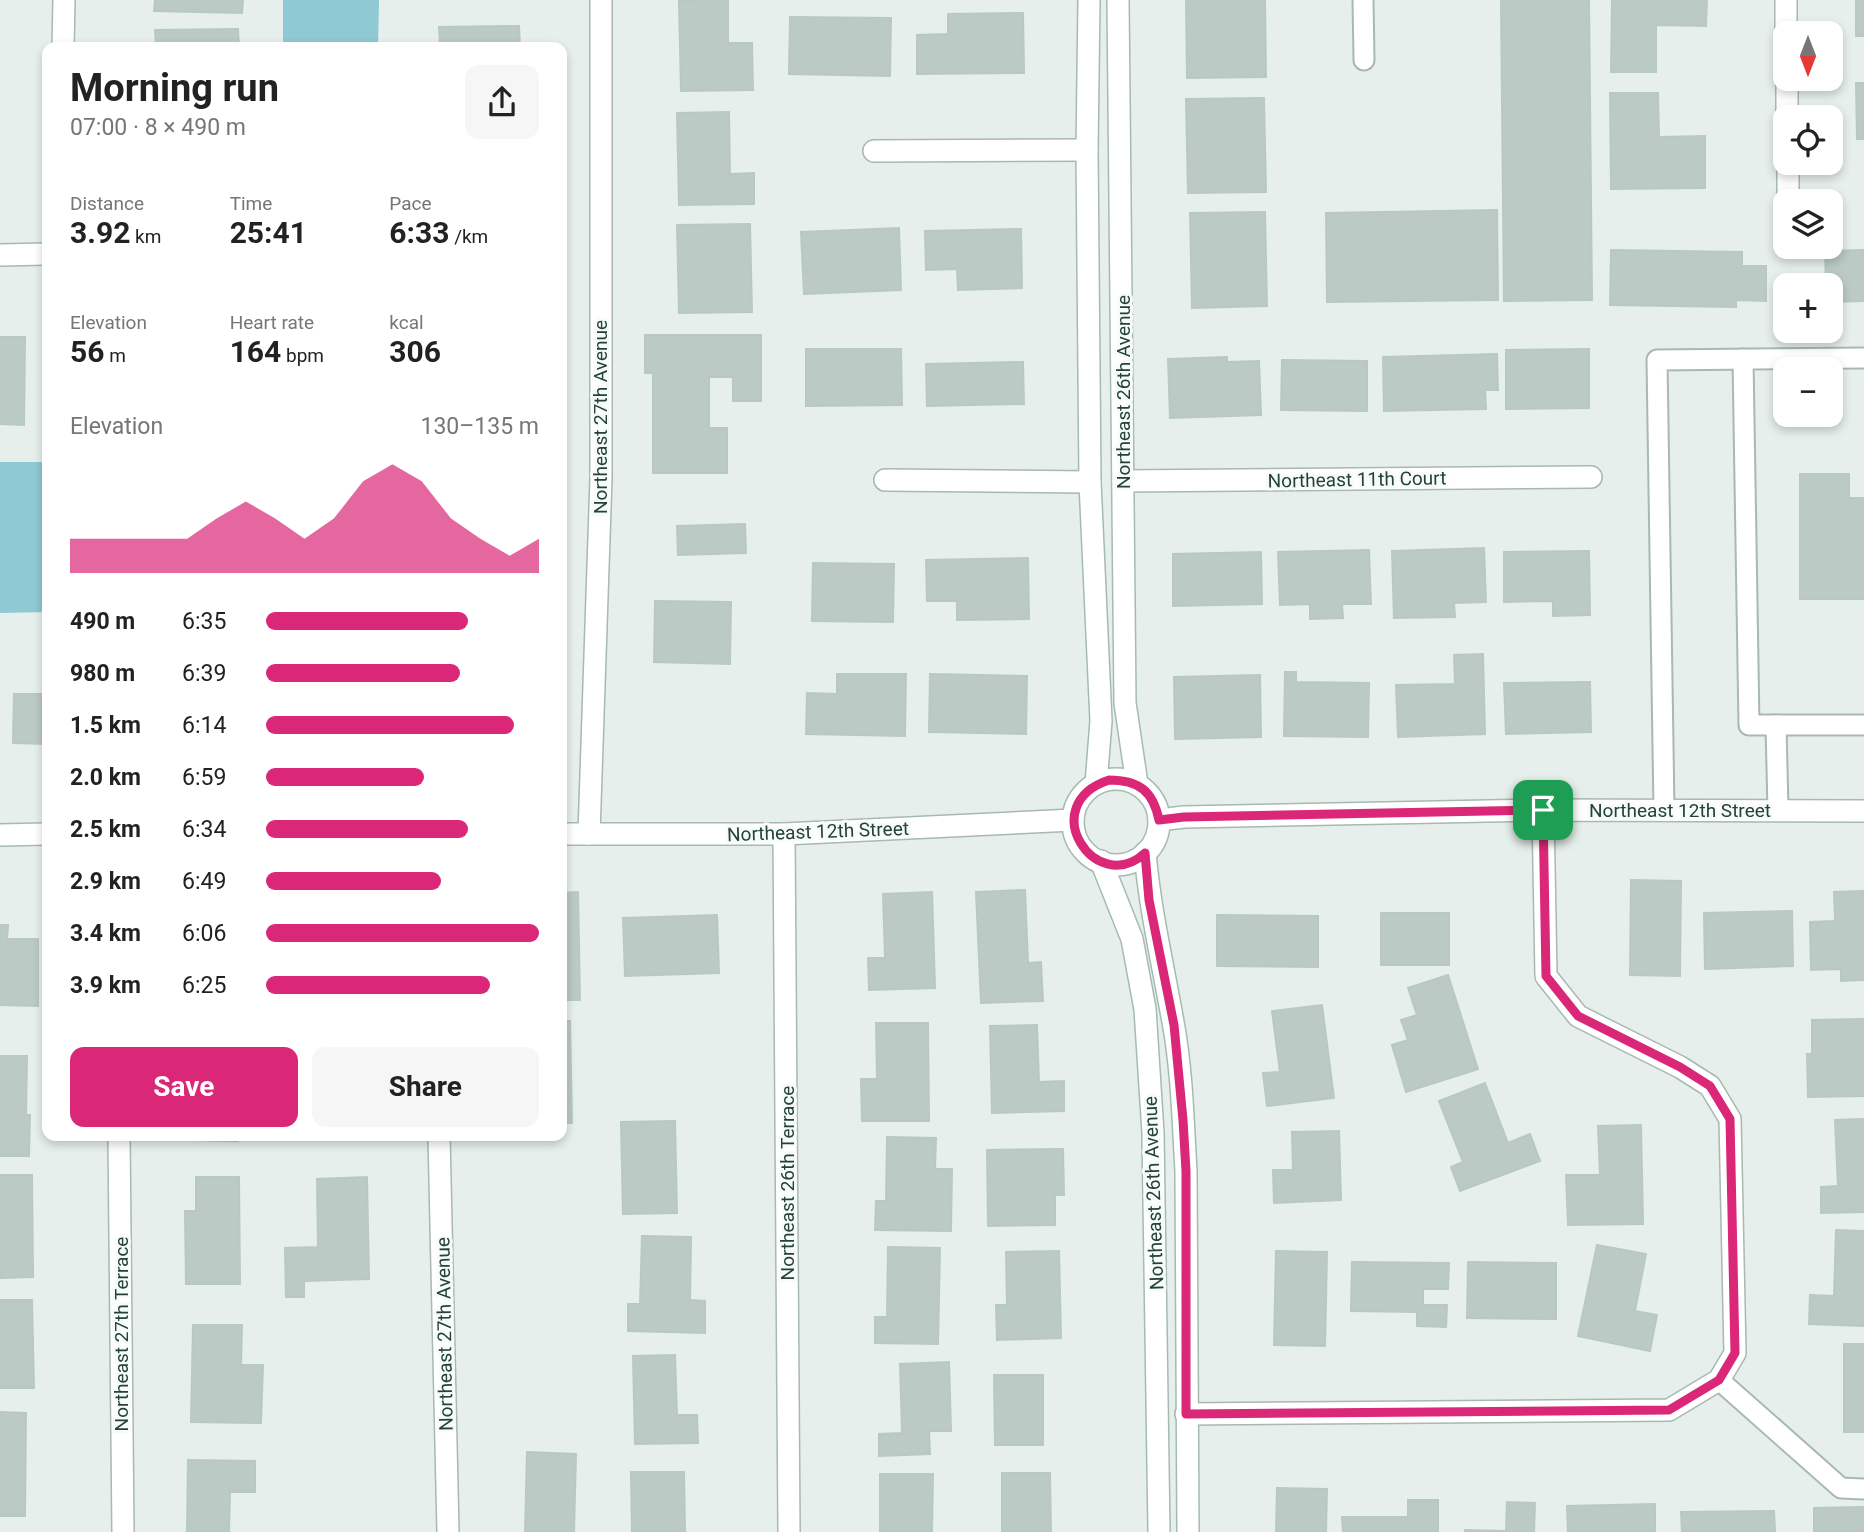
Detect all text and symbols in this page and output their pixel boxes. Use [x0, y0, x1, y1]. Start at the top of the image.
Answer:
north arrow [1773, 21, 1843, 91]
map controls [1773, 21, 1843, 427]
button: share [465, 65, 539, 139]
text: Morning run [70, 66, 279, 110]
button: locate [1773, 105, 1843, 175]
text: 07:00 · 8 × 490 m [70, 114, 246, 141]
button: layers [1773, 189, 1843, 259]
text: Distance [70, 192, 144, 215]
text: Time [230, 192, 272, 215]
text: Pace [389, 192, 432, 215]
text: 3.92 [70, 215, 130, 250]
text: 25:41 [230, 215, 307, 250]
text: 6:33 [389, 215, 449, 250]
text: km [130, 225, 161, 248]
text: /km [449, 225, 488, 248]
button: + [1773, 273, 1843, 343]
street label: Northeast 26th Avenue [1112, 295, 1135, 489]
text: Elevation [70, 311, 147, 334]
text: Heart rate [230, 311, 314, 334]
text: kcal [389, 311, 424, 334]
street label: Northeast 27th Avenue [589, 320, 612, 514]
text: 56 [70, 334, 104, 369]
text: 164 [230, 334, 281, 369]
text: 306 [389, 334, 441, 369]
text: m [104, 344, 126, 367]
text: bpm [281, 344, 324, 367]
button: − [1773, 357, 1843, 427]
text: Elevation [70, 413, 163, 440]
text: 130–135 m [420, 413, 539, 440]
street label: Northeast 11th Court [1267, 466, 1447, 493]
text: 490 m [70, 608, 135, 635]
text: 6:35 [182, 608, 226, 635]
text: 980 m [70, 660, 135, 687]
text: 6:39 [182, 660, 226, 687]
text: 1.5 km [70, 712, 141, 739]
text: 6:14 [182, 712, 226, 739]
text: 2.0 km [70, 764, 141, 791]
text: 6:59 [182, 764, 226, 791]
pin [1513, 780, 1573, 840]
icon: arrive [1524, 791, 1562, 829]
street label: Northeast 12th Street [1589, 799, 1771, 822]
text: 2.5 km [70, 816, 141, 843]
text: 6:34 [182, 816, 226, 843]
street label: Northeast 12th Street [727, 817, 909, 846]
text: 2.9 km [70, 868, 141, 895]
text: 6:49 [182, 868, 226, 895]
text: 3.4 km [70, 920, 141, 947]
text: 6:06 [182, 920, 226, 947]
text: 3.9 km [70, 972, 141, 999]
text: 6:25 [182, 972, 226, 999]
button: Save [70, 1047, 298, 1127]
button: Share [312, 1047, 539, 1127]
street label: Northeast 26th Terrace [776, 1086, 799, 1280]
street label: Northeast 26th Avenue [1139, 1096, 1168, 1290]
street label: Northeast 27th Terrace [110, 1237, 133, 1431]
street label: Northeast 27th Avenue [431, 1237, 458, 1431]

